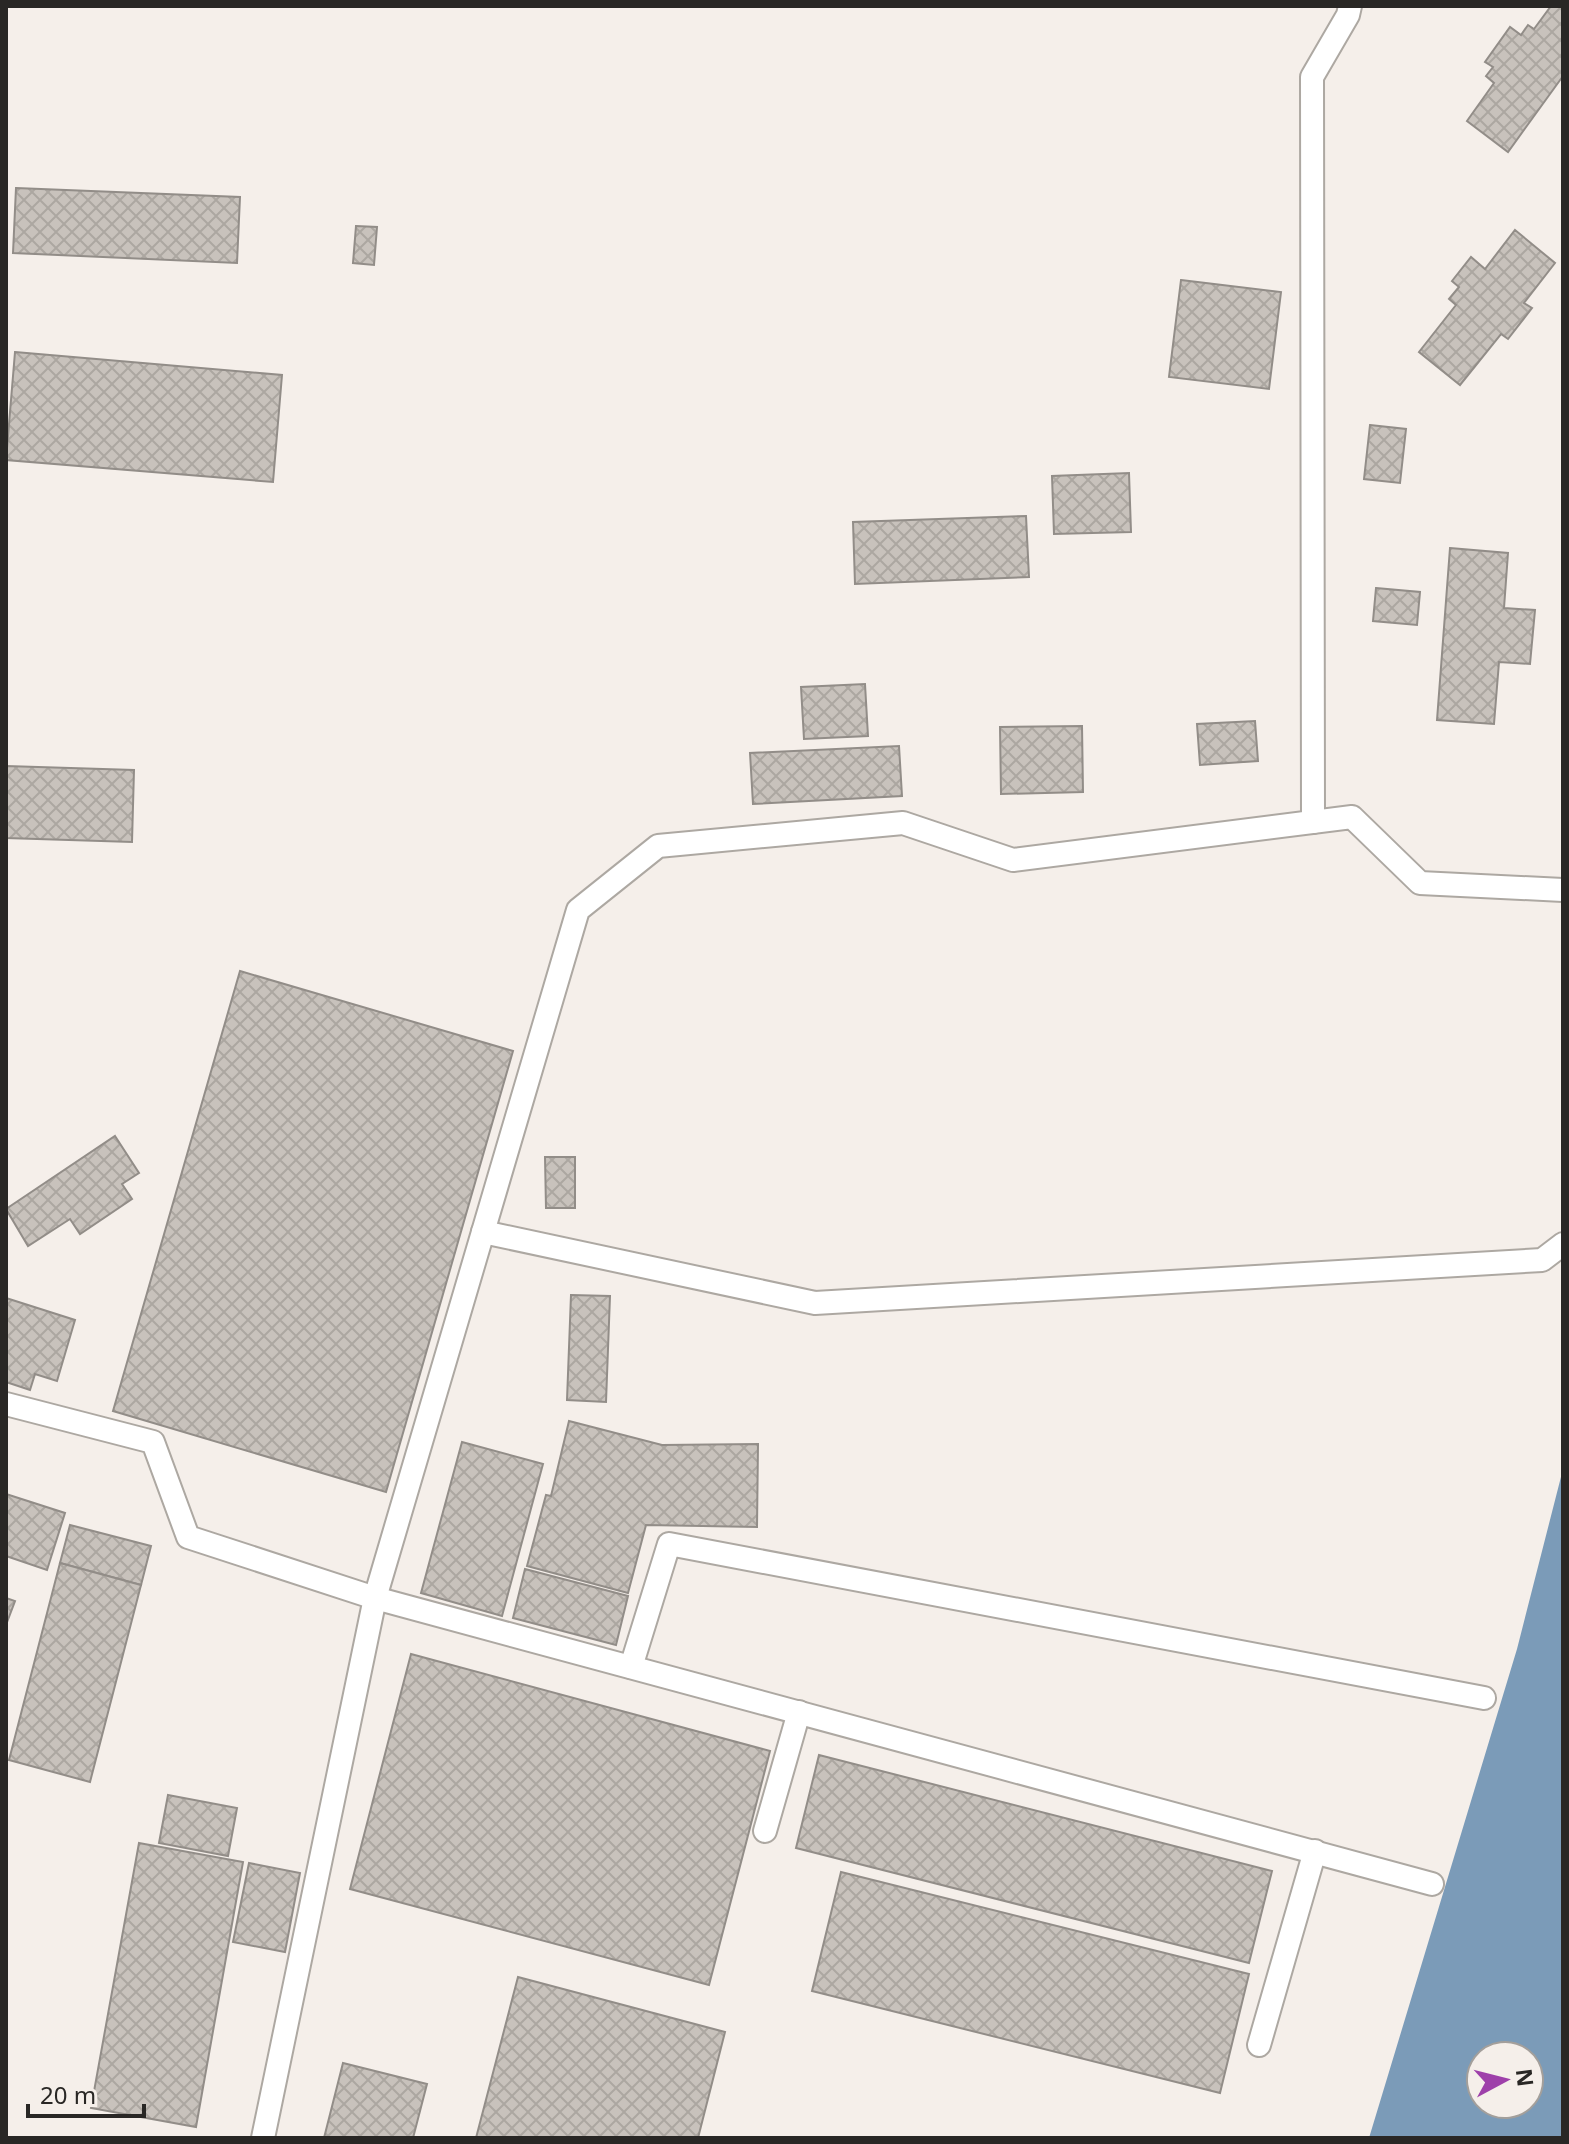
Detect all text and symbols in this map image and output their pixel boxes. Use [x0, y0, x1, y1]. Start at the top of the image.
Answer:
north arrow [1465, 2040, 1545, 2120]
text: N [1510, 2067, 1542, 2088]
scale bar [28, 2068, 144, 2118]
text: 20 m [40, 2078, 96, 2111]

